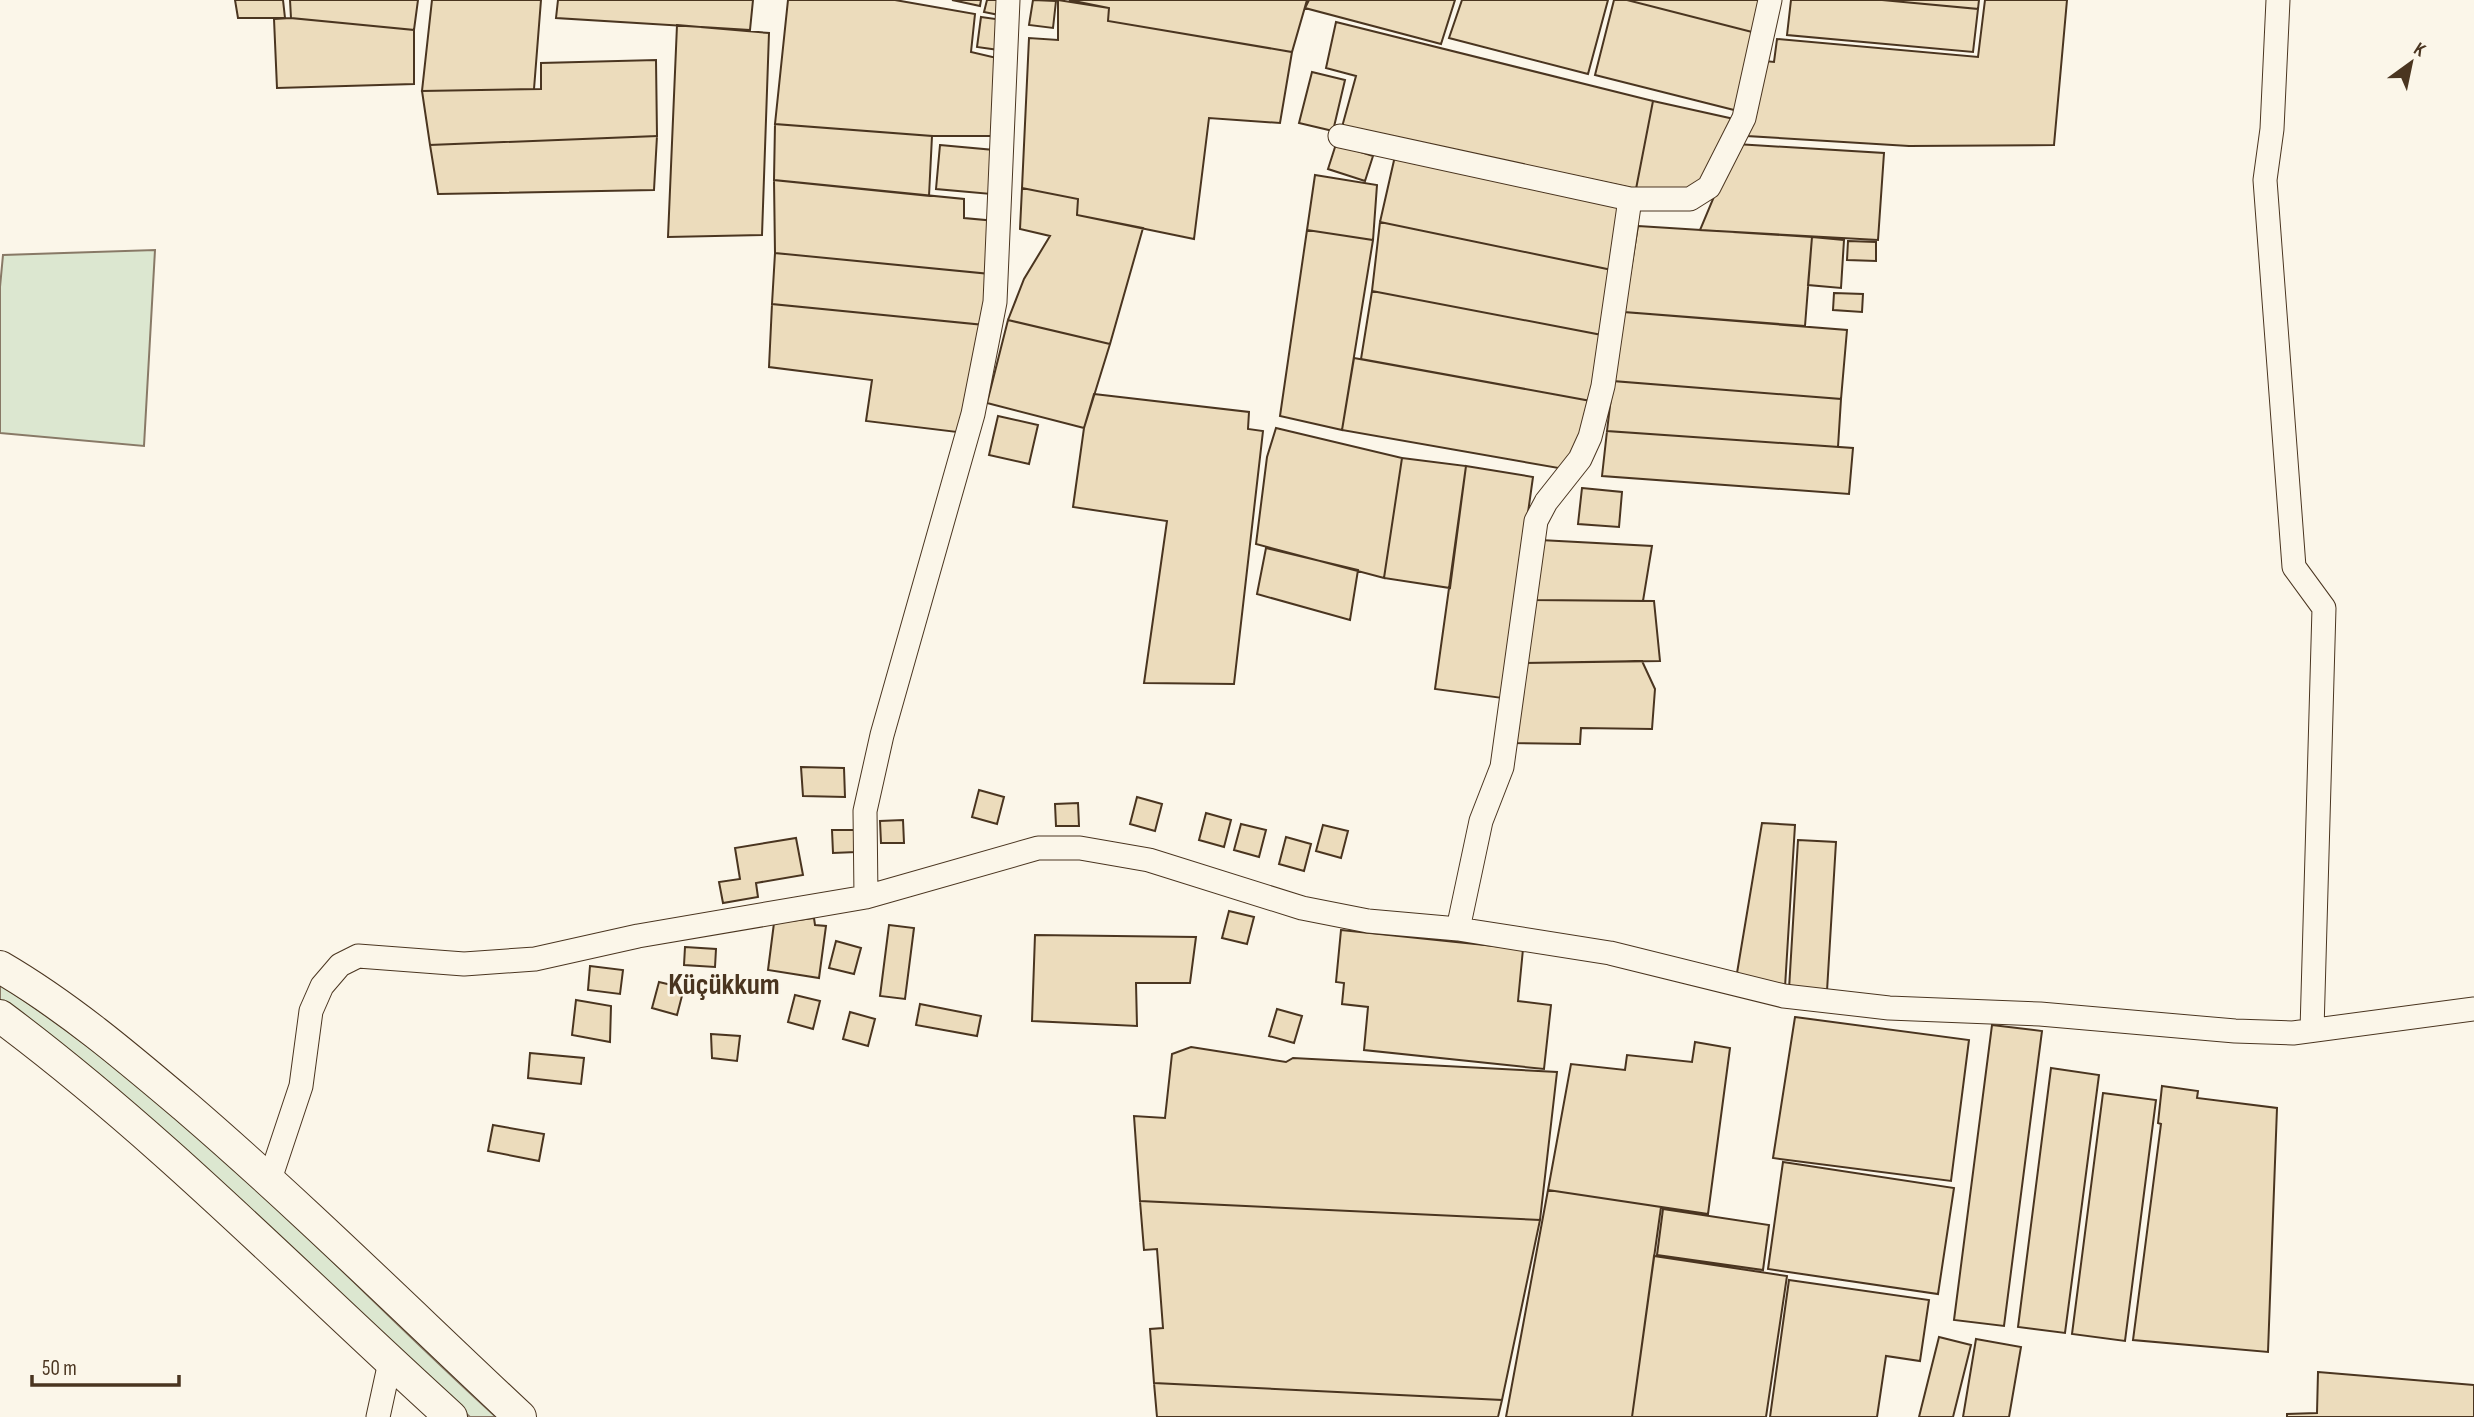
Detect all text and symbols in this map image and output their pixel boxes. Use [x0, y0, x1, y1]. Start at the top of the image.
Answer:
north arrow [2376, 28, 2446, 98]
text: K [2409, 38, 2430, 63]
district label: Küçükkum [668, 967, 780, 1003]
scale bar [32, 1344, 178, 1388]
text: 50 m [42, 1356, 77, 1381]

